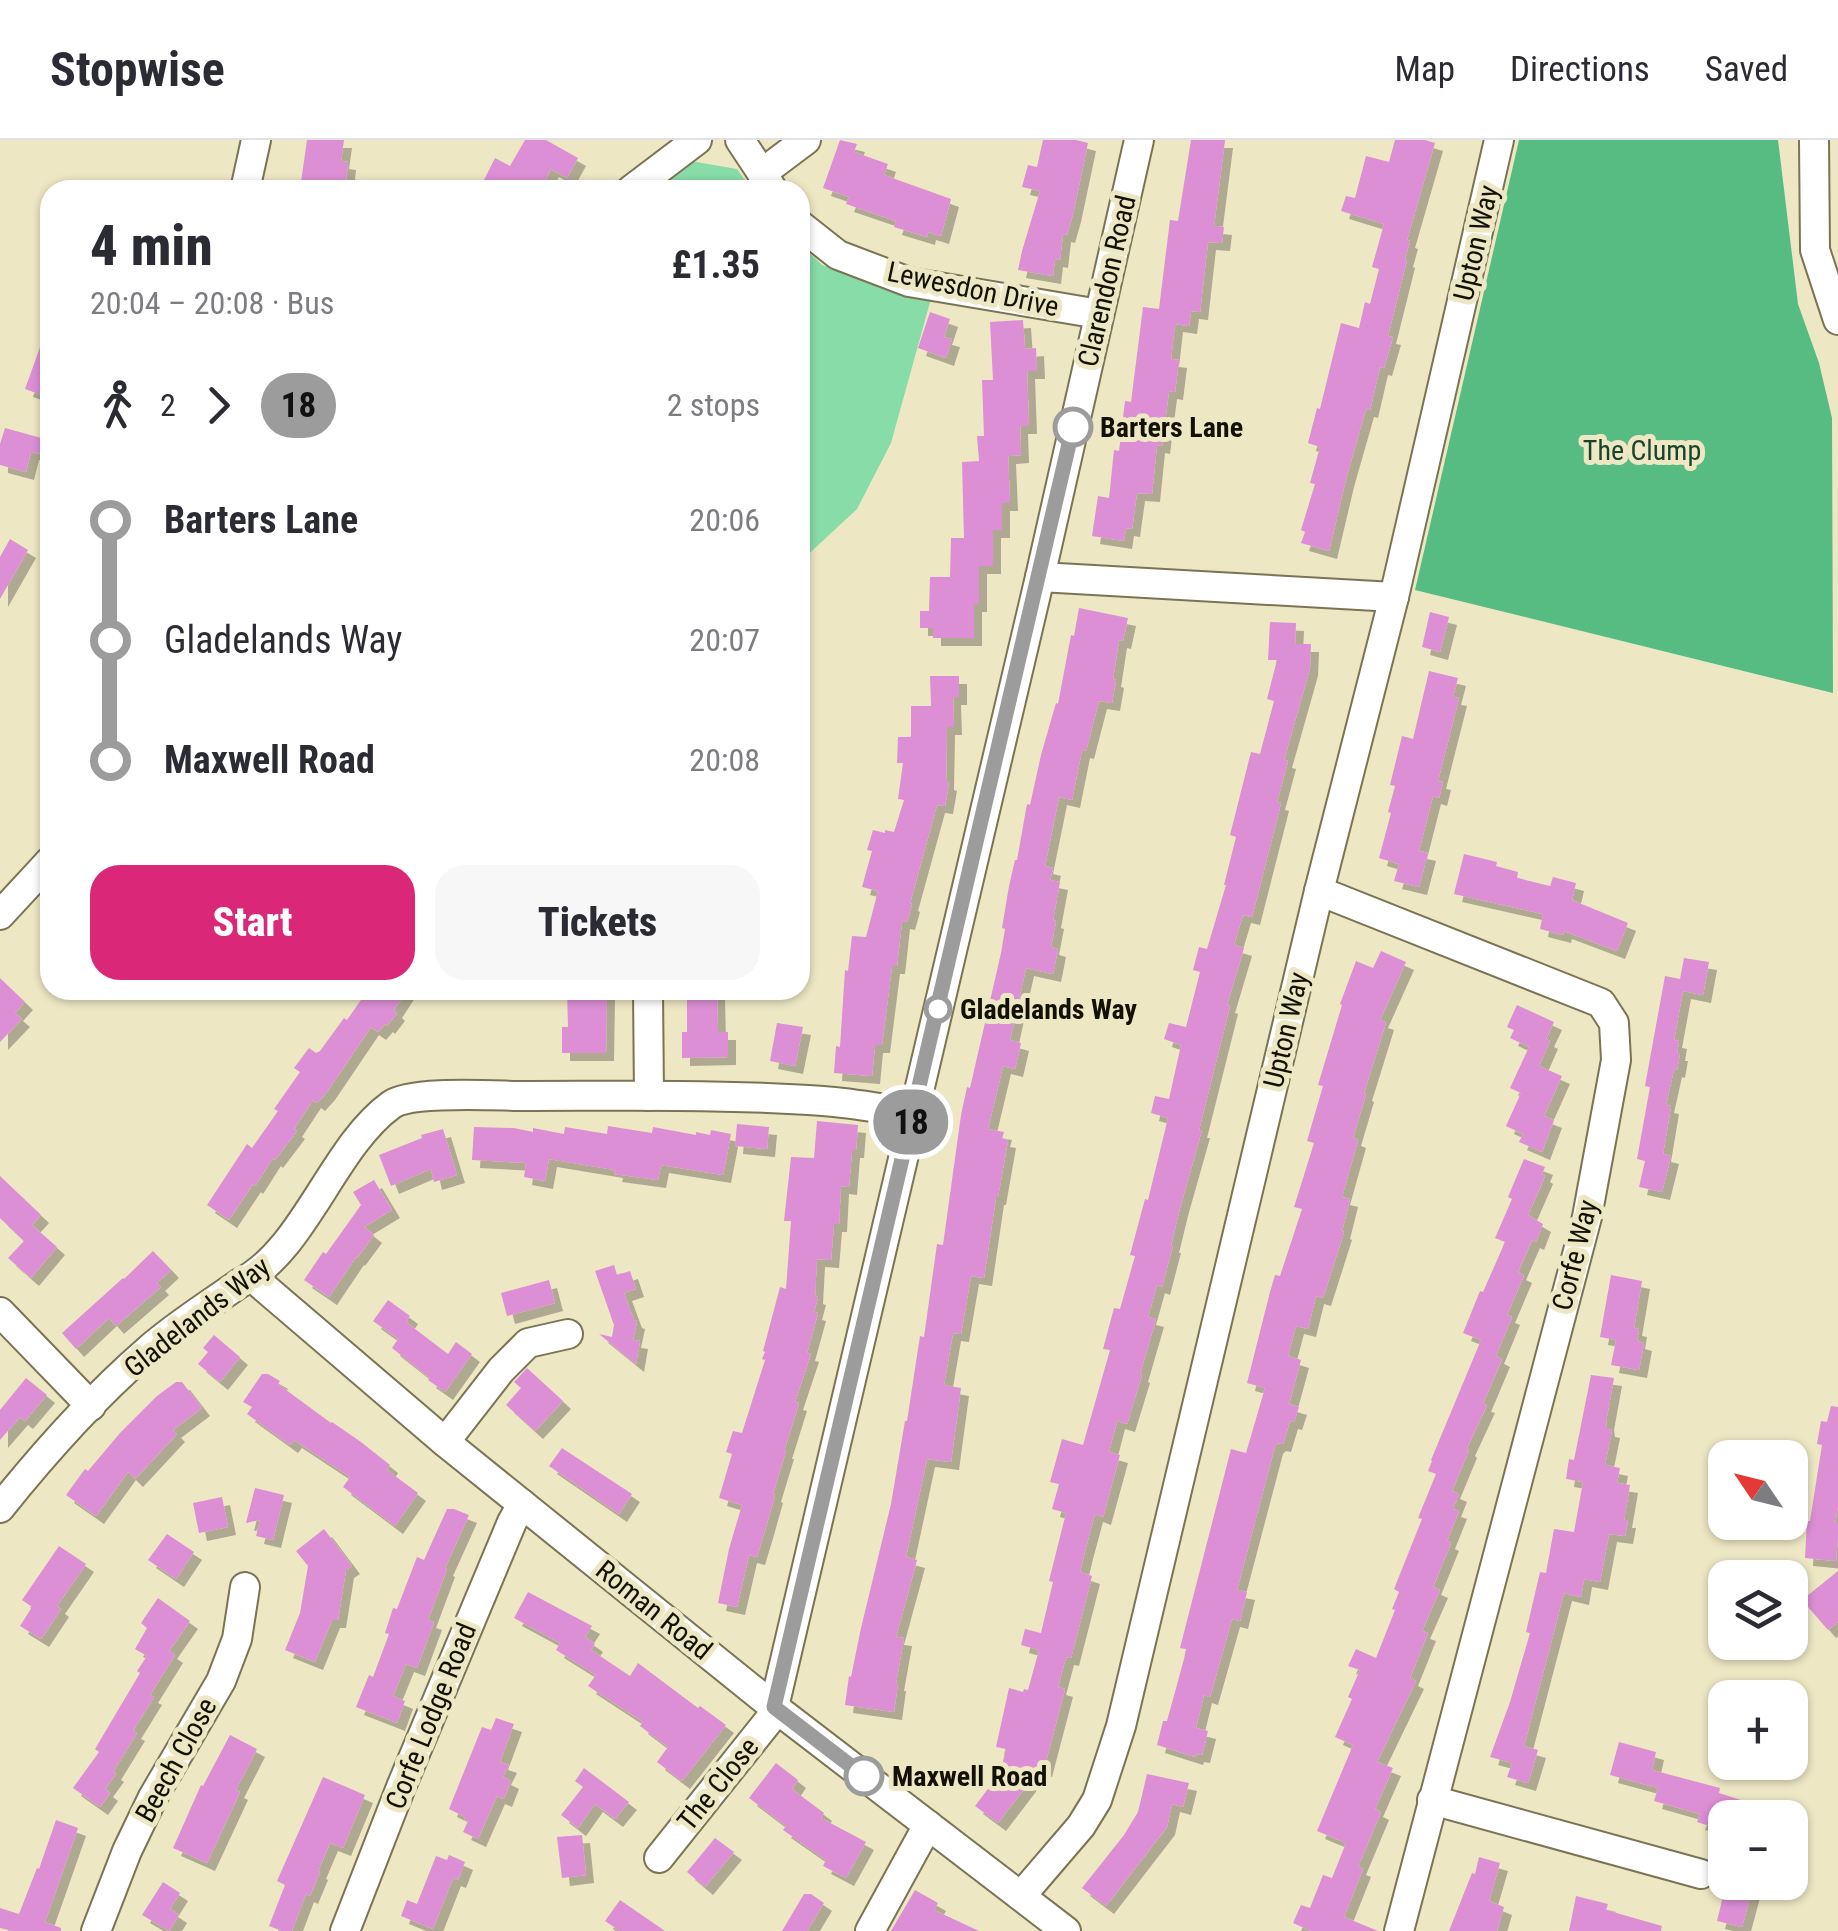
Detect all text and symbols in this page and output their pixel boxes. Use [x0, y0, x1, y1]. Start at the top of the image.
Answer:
text: Stopwise [50, 41, 225, 98]
text: Map [1395, 49, 1455, 90]
text: Directions [1510, 49, 1650, 90]
text: Saved [1705, 49, 1788, 90]
street label: Upton Way [1447, 182, 1505, 304]
street label: Clarendon Road [1071, 192, 1143, 370]
text: 4 min [90, 214, 213, 278]
text: £1.35 [671, 243, 760, 287]
street label: Lewesdon Drive [884, 255, 1062, 323]
text: 20:04 – 20:08 · Bus [90, 284, 334, 322]
icon: walk [90, 378, 145, 433]
icon: forward [191, 378, 246, 433]
text: 18 [281, 385, 316, 426]
text: 2 [160, 386, 176, 424]
text: 2 stops [667, 386, 760, 424]
marker: Barters Lane [1054, 408, 1092, 446]
place label: Barters Lane [1100, 411, 1243, 444]
park label: The Clump [1583, 434, 1701, 467]
text: Barters Lane [164, 498, 358, 542]
text: 20:06 [689, 501, 760, 539]
text: Gladelands Way [164, 618, 402, 662]
text: 20:07 [689, 621, 760, 659]
text: Maxwell Road [164, 738, 375, 782]
text: 20:08 [689, 741, 760, 779]
button: Start [90, 865, 415, 980]
button: Tickets [435, 865, 760, 980]
street label: Upton Way [1257, 969, 1315, 1091]
place label: Gladelands Way [960, 993, 1138, 1026]
marker: Gladelands Way [925, 996, 951, 1022]
line badge: 18 [866, 1090, 956, 1154]
text: 18 [893, 1102, 929, 1143]
street label: Corfe Way [1545, 1196, 1605, 1314]
street label: Gladelands Way [118, 1250, 277, 1384]
north arrow [1708, 1440, 1808, 1540]
map controls [1708, 1440, 1808, 1900]
street label: Roman Road [589, 1553, 719, 1667]
button: layers [1708, 1560, 1808, 1660]
street label: Corfe Lodge Road [379, 1618, 483, 1814]
button: + [1708, 1680, 1808, 1780]
street label: Beech Close [128, 1692, 224, 1828]
street label: The Close [671, 1731, 765, 1837]
marker: Maxwell Road [845, 1757, 883, 1795]
place label: Maxwell Road [892, 1760, 1047, 1793]
button: − [1708, 1800, 1808, 1900]

